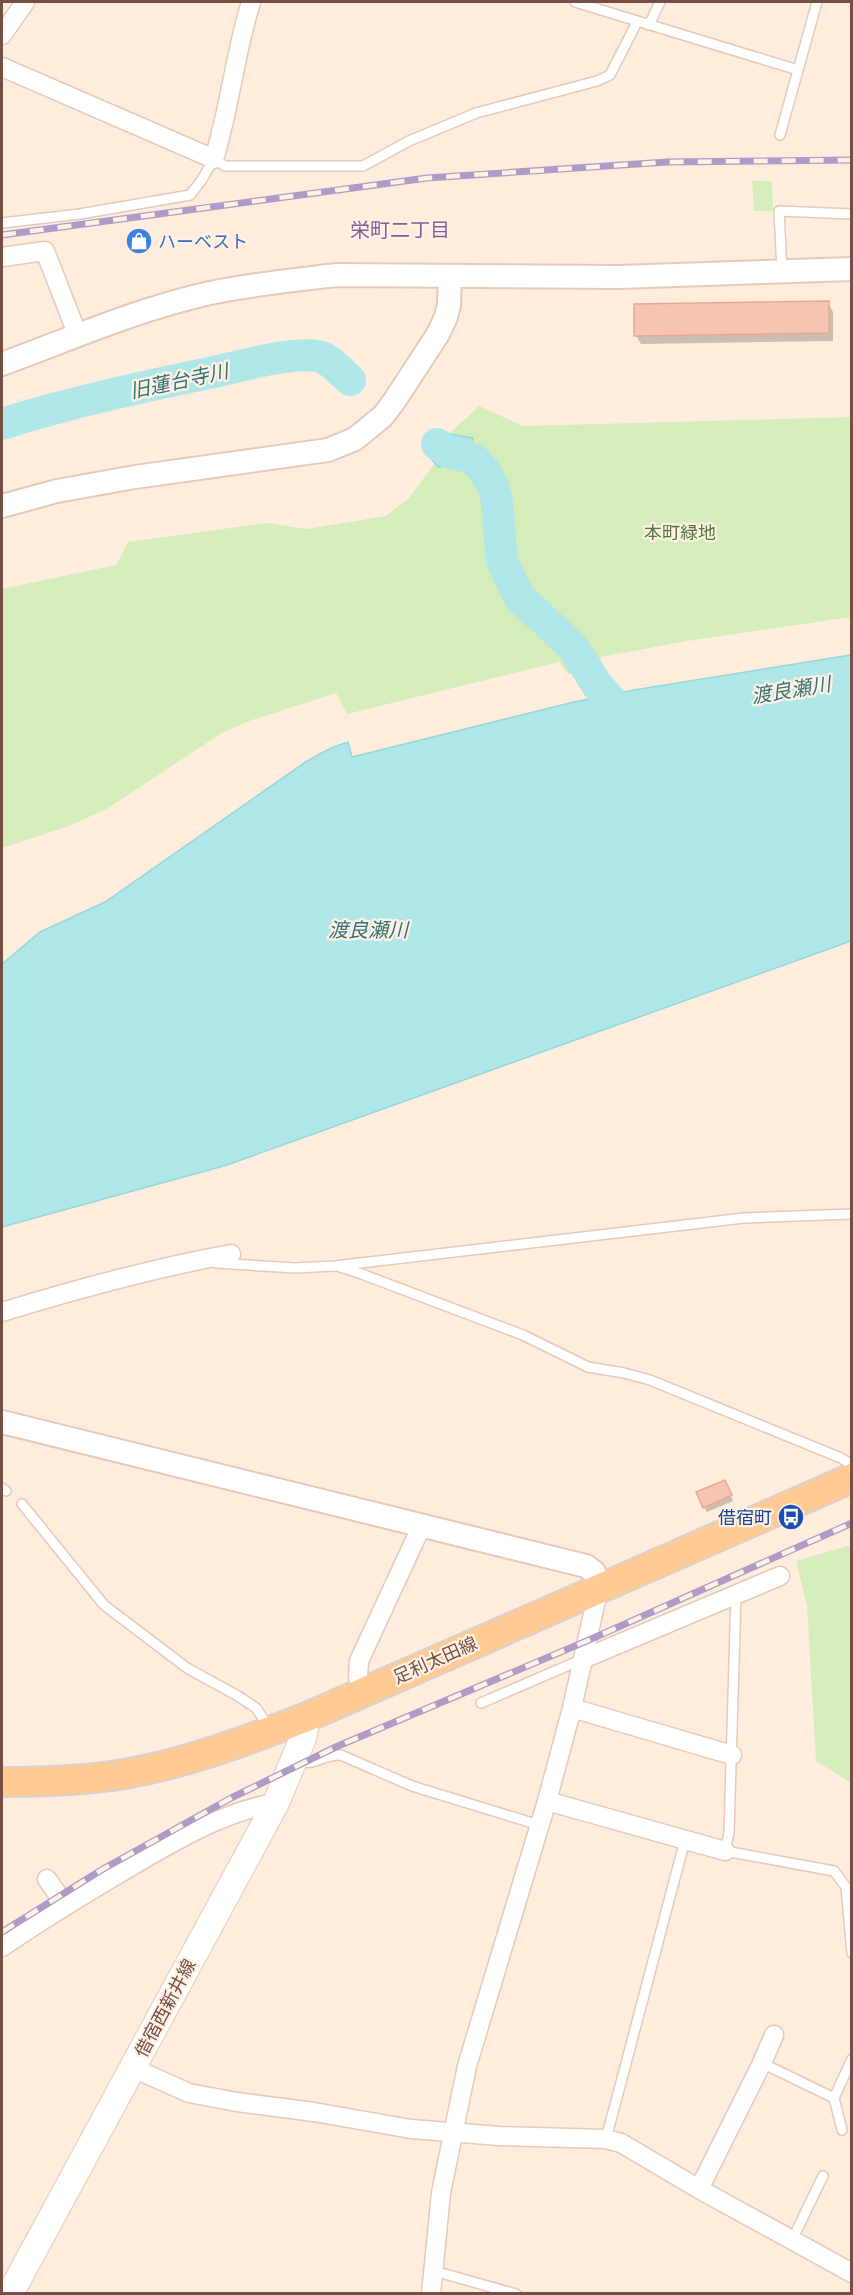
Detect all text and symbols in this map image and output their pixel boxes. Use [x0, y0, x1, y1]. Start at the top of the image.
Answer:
district label: 栄町二丁目 [350, 217, 450, 243]
shop icon: ハーベスト [124, 226, 154, 256]
place label: ハーベスト [158, 230, 248, 253]
water label: 旧蓮台寺川 [127, 357, 233, 404]
park label: 本町緑地 [644, 521, 716, 544]
water label: 渡良瀬川 [749, 671, 835, 709]
water label: 渡良瀬川 [328, 917, 410, 943]
bus stop icon: 借宿町 [776, 1502, 806, 1532]
place label: 借宿町 [718, 1506, 772, 1529]
street label: 足利太田線 [389, 1631, 481, 1689]
street label: 借宿西新井線 [129, 1955, 201, 2061]

